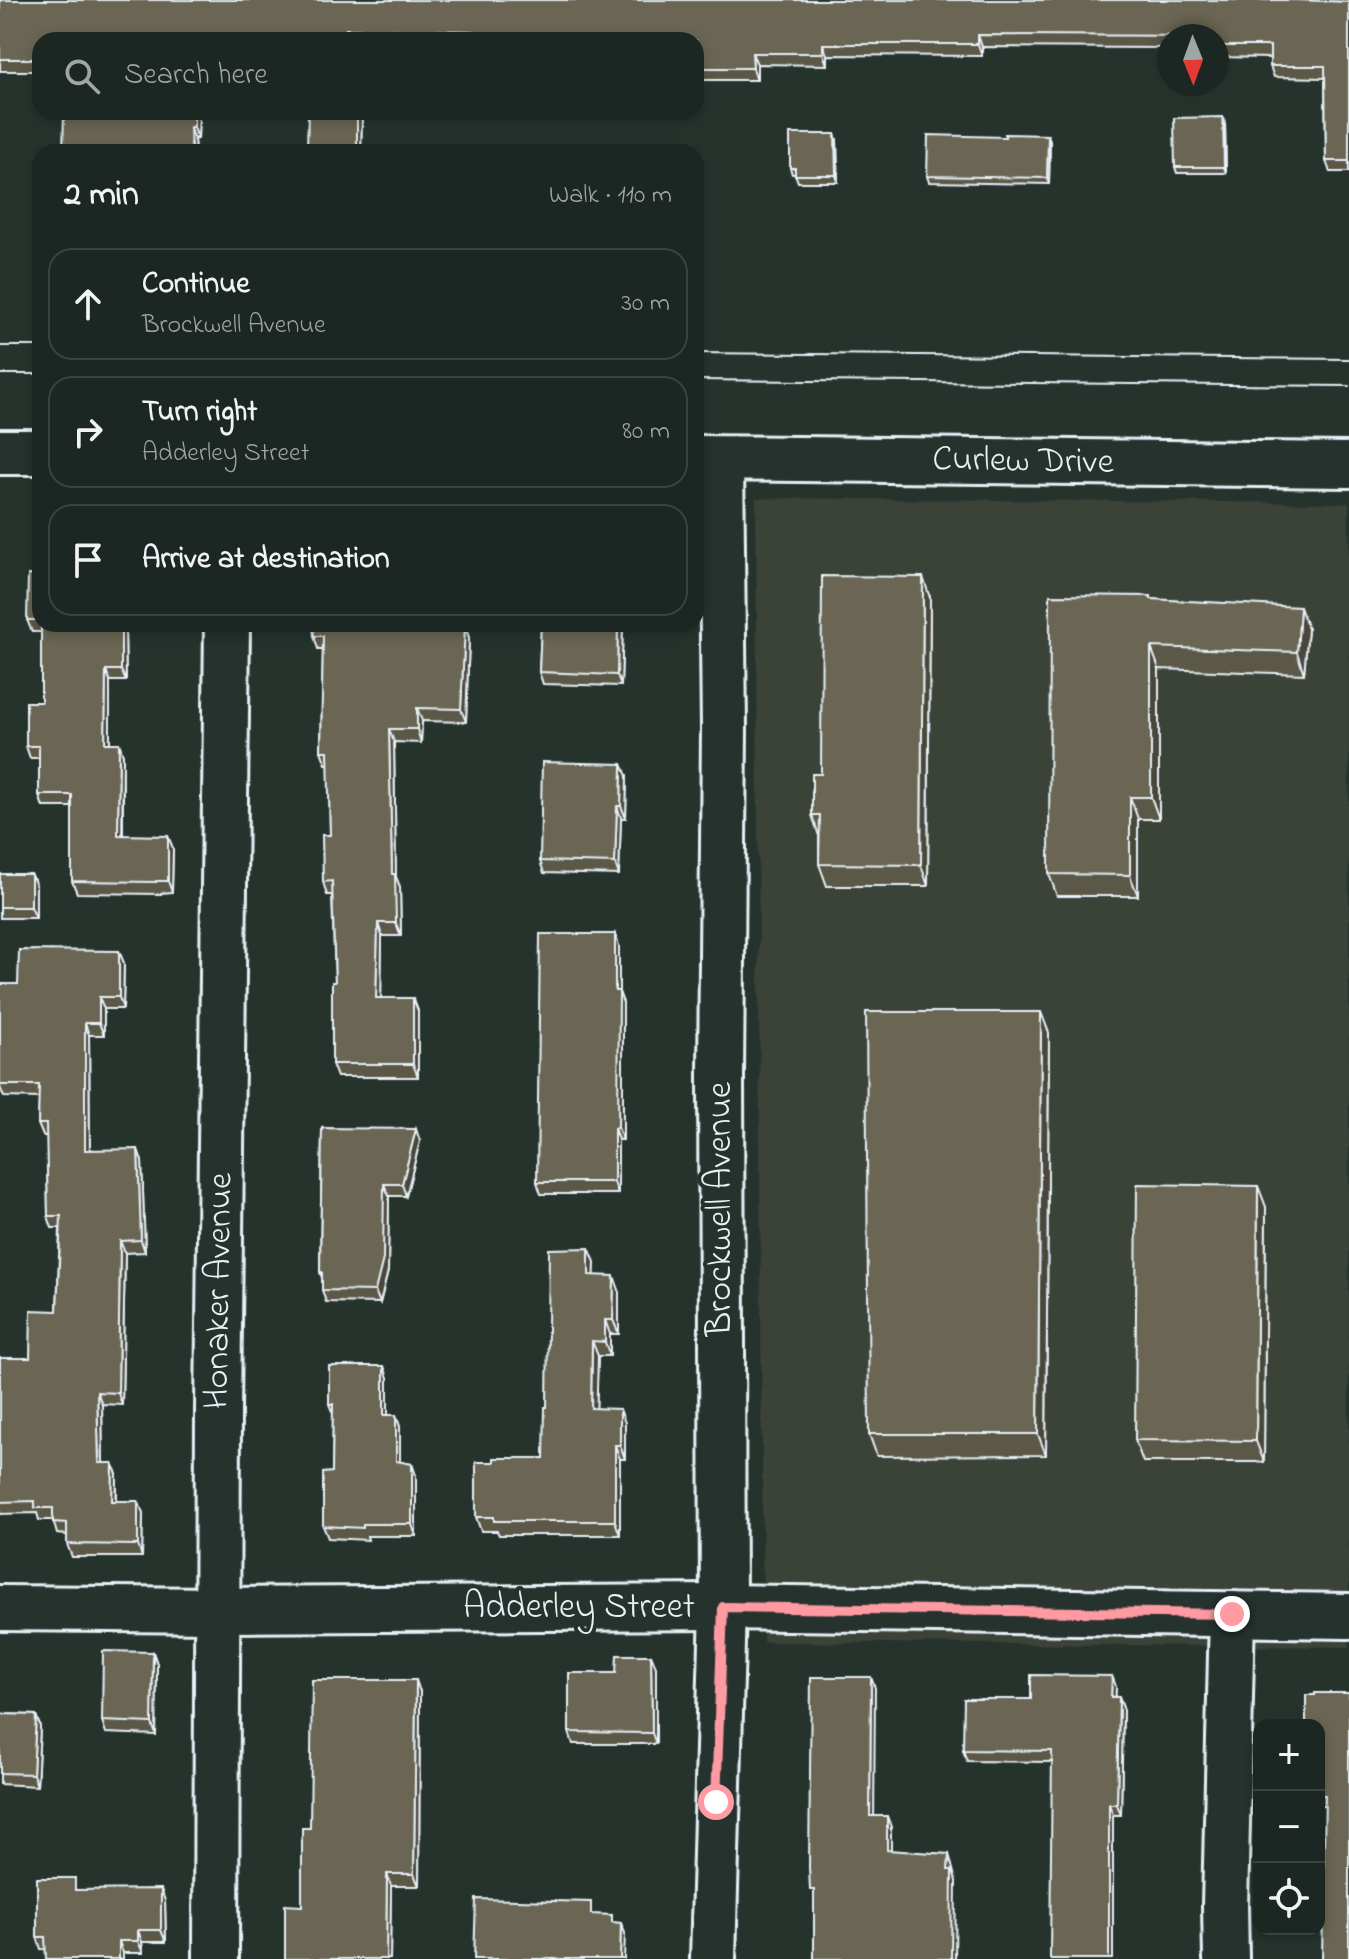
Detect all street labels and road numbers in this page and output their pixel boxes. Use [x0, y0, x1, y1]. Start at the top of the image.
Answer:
street label: Curlew Drive [932, 434, 1115, 490]
street label: Brockwell Avenue [695, 1081, 748, 1337]
street label: Honaker Avenue [191, 1171, 249, 1410]
street label: Adderley Street [463, 1582, 695, 1635]

